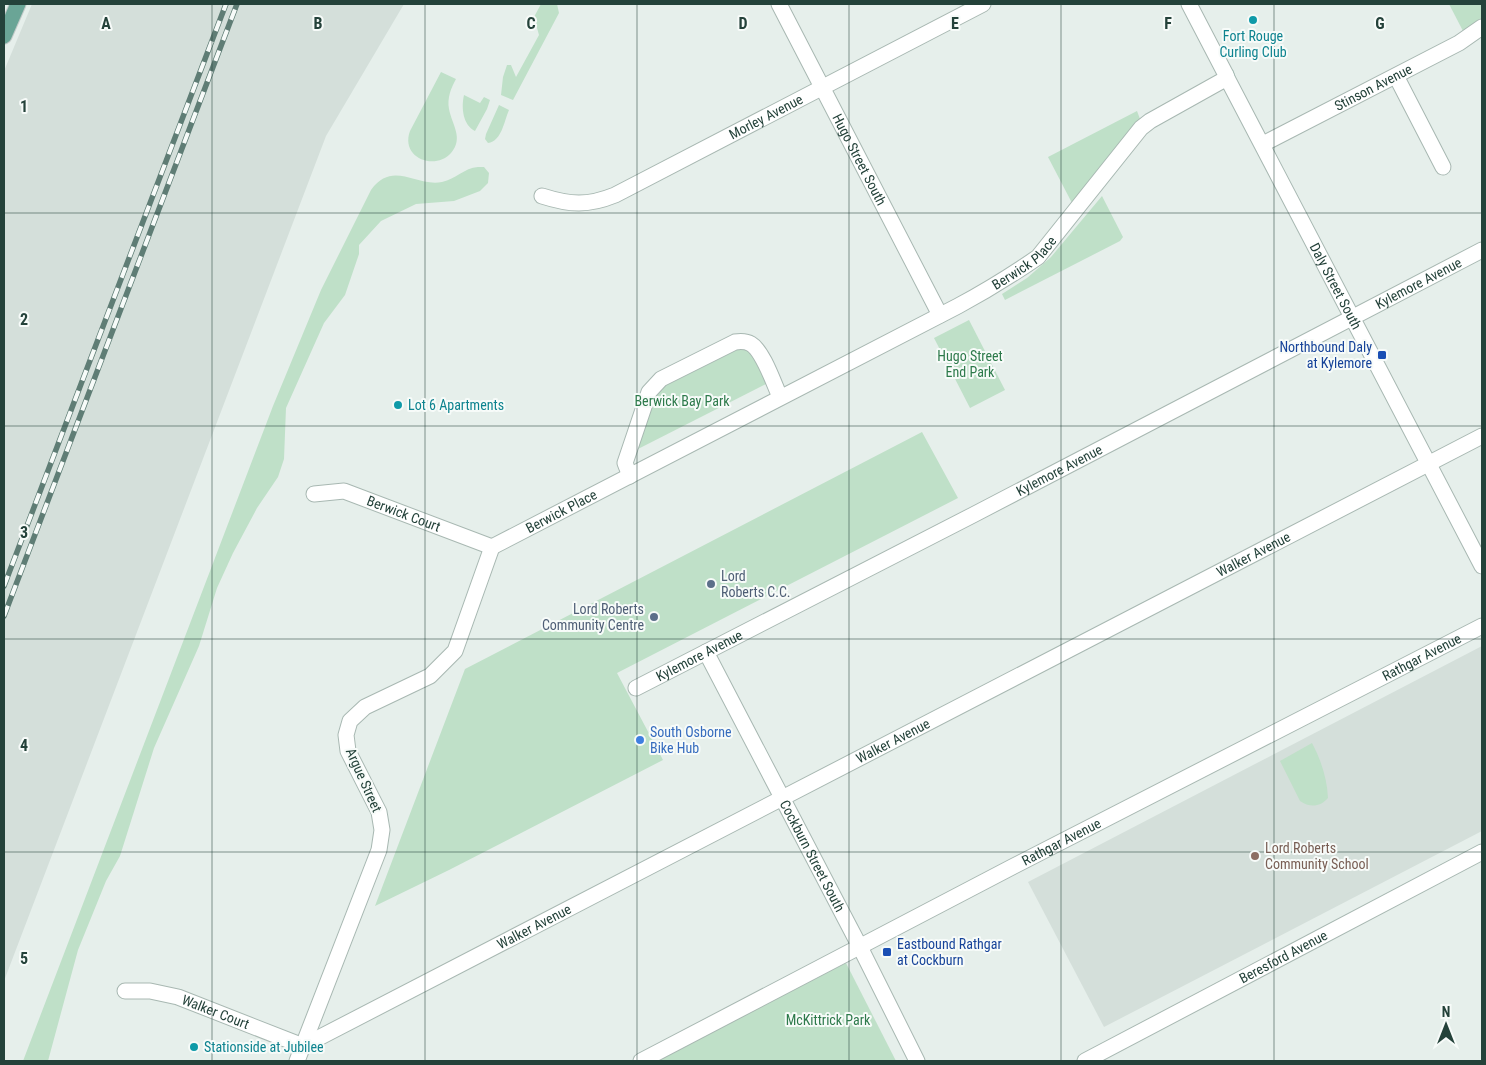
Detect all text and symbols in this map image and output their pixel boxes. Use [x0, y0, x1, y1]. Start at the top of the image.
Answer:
text: A [101, 14, 111, 33]
text: B [314, 14, 323, 33]
text: C [526, 14, 536, 33]
text: D [738, 14, 748, 33]
text: E [951, 14, 959, 33]
text: F [1164, 14, 1172, 33]
marker: Fort Rouge Curling Club [1247, 14, 1259, 26]
text: G [1375, 14, 1385, 33]
place label: Fort Rouge Curling Club [1219, 28, 1287, 60]
street label: Stinson Avenue [1332, 60, 1415, 114]
street label: Morley Avenue [726, 91, 806, 142]
text: 1 [20, 97, 28, 116]
street label: Hugo Street South [829, 111, 890, 208]
street label: Berwick Place [989, 233, 1060, 293]
street label: Daly Street South [1307, 240, 1365, 332]
street label: Kylemore Avenue [1373, 254, 1465, 312]
text: 2 [20, 310, 28, 329]
place label: Northbound Daly at Kylemore [1279, 339, 1372, 371]
park label: Hugo Street End Park [937, 348, 1003, 380]
marker: Northbound Daly at Kylemore [1376, 349, 1388, 361]
park label: Berwick Bay Park [634, 393, 730, 409]
place label: Lot 6 Apartments [408, 397, 504, 413]
marker: Lot 6 Apartments [392, 399, 404, 411]
street label: Kylemore Avenue [1013, 441, 1105, 499]
street label: Berwick Place [523, 486, 600, 536]
street label: Berwick Court [365, 492, 443, 535]
text: 3 [20, 523, 28, 542]
street label: Walker Avenue [1214, 528, 1293, 580]
place label: Lord Roberts C.C. [721, 568, 791, 600]
marker: Lord Roberts C.C. [705, 578, 717, 590]
place label: Lord Roberts Community Centre [542, 601, 644, 633]
marker: Lord Roberts Community Centre [648, 611, 660, 623]
street label: Kylemore Avenue [653, 627, 745, 684]
street label: Rathgar Avenue [1379, 630, 1464, 684]
street label: Walker Avenue [853, 715, 933, 767]
place label: South Osborne Bike Hub [650, 724, 732, 756]
marker: South Osborne Bike Hub [634, 734, 646, 746]
text: 4 [20, 736, 28, 755]
street label: Argue Street [343, 745, 385, 815]
street label: Cockburn Street South [777, 797, 848, 914]
street label: Rathgar Avenue [1019, 815, 1104, 869]
place label: Lord Roberts Community School [1265, 840, 1369, 872]
marker: Lord Roberts Community School [1249, 850, 1261, 862]
street label: Walker Avenue [494, 901, 574, 952]
street label: Beresford Avenue [1236, 927, 1330, 986]
place label: Eastbound Rathgar at Cockburn [897, 936, 1002, 968]
marker: Eastbound Rathgar at Cockburn [881, 946, 893, 958]
text: 5 [20, 949, 28, 968]
street label: Walker Court [180, 991, 252, 1032]
north arrow [1421, 1000, 1471, 1050]
text: N [1442, 1004, 1450, 1020]
park label: McKittrick Park [786, 1012, 871, 1028]
place label: Stationside at Jubilee [204, 1039, 324, 1055]
marker: Stationside at Jubilee [188, 1041, 200, 1053]

